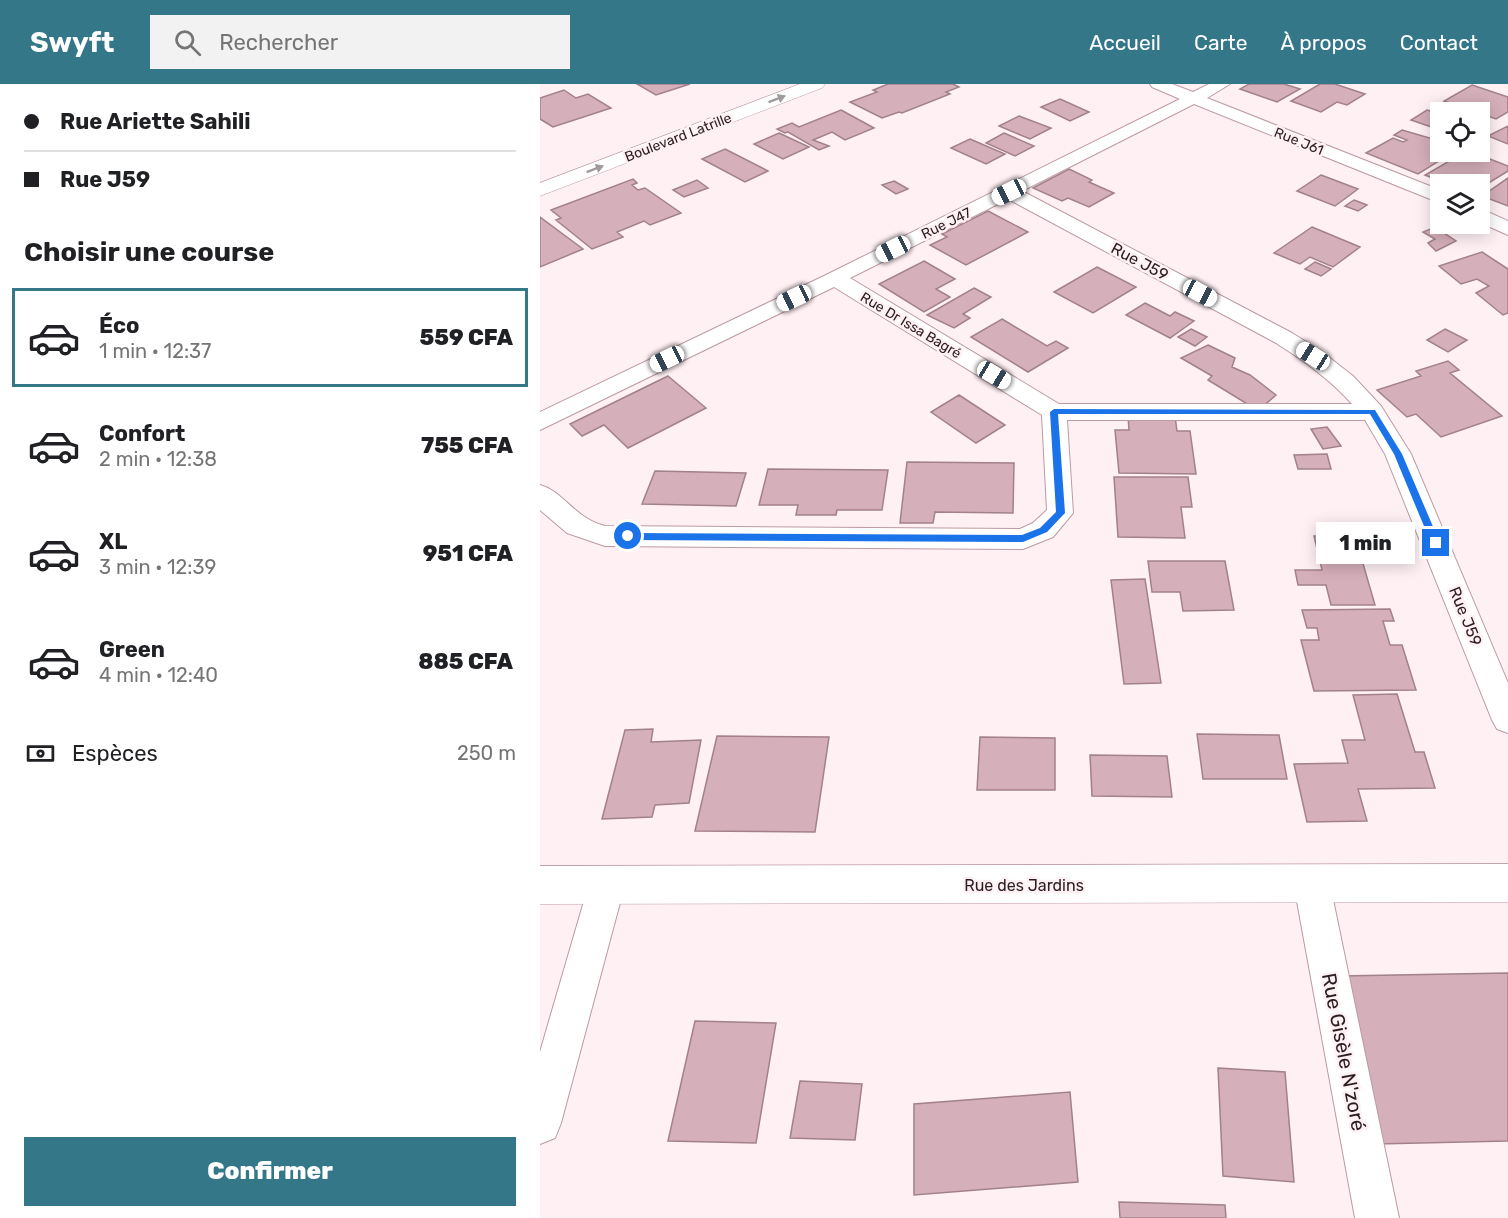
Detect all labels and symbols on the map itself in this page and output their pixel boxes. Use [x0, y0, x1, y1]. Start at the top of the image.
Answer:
one-way arrow [768, 94, 786, 104]
street label: Boulevard Latrille [622, 109, 734, 166]
street label: Rue J61 [1272, 124, 1326, 159]
one-way arrow [586, 164, 604, 174]
car [989, 176, 1029, 208]
street label: Rue J47 [919, 204, 974, 243]
car [873, 233, 913, 265]
street label: Rue J59 [1108, 238, 1172, 284]
car [1180, 277, 1220, 309]
car [774, 282, 814, 314]
street label: Rue Dr Issa Bagré [857, 289, 964, 362]
car [1293, 339, 1333, 373]
car [647, 343, 687, 375]
car [974, 358, 1014, 392]
route start [614, 522, 641, 549]
callout: 1 min [1316, 522, 1415, 564]
route end [1422, 529, 1449, 556]
street label: Rue J59 [1445, 584, 1486, 649]
street label: Rue des Jardins [964, 876, 1084, 895]
street label: Rue Gisèle N'zoré [1317, 971, 1371, 1133]

